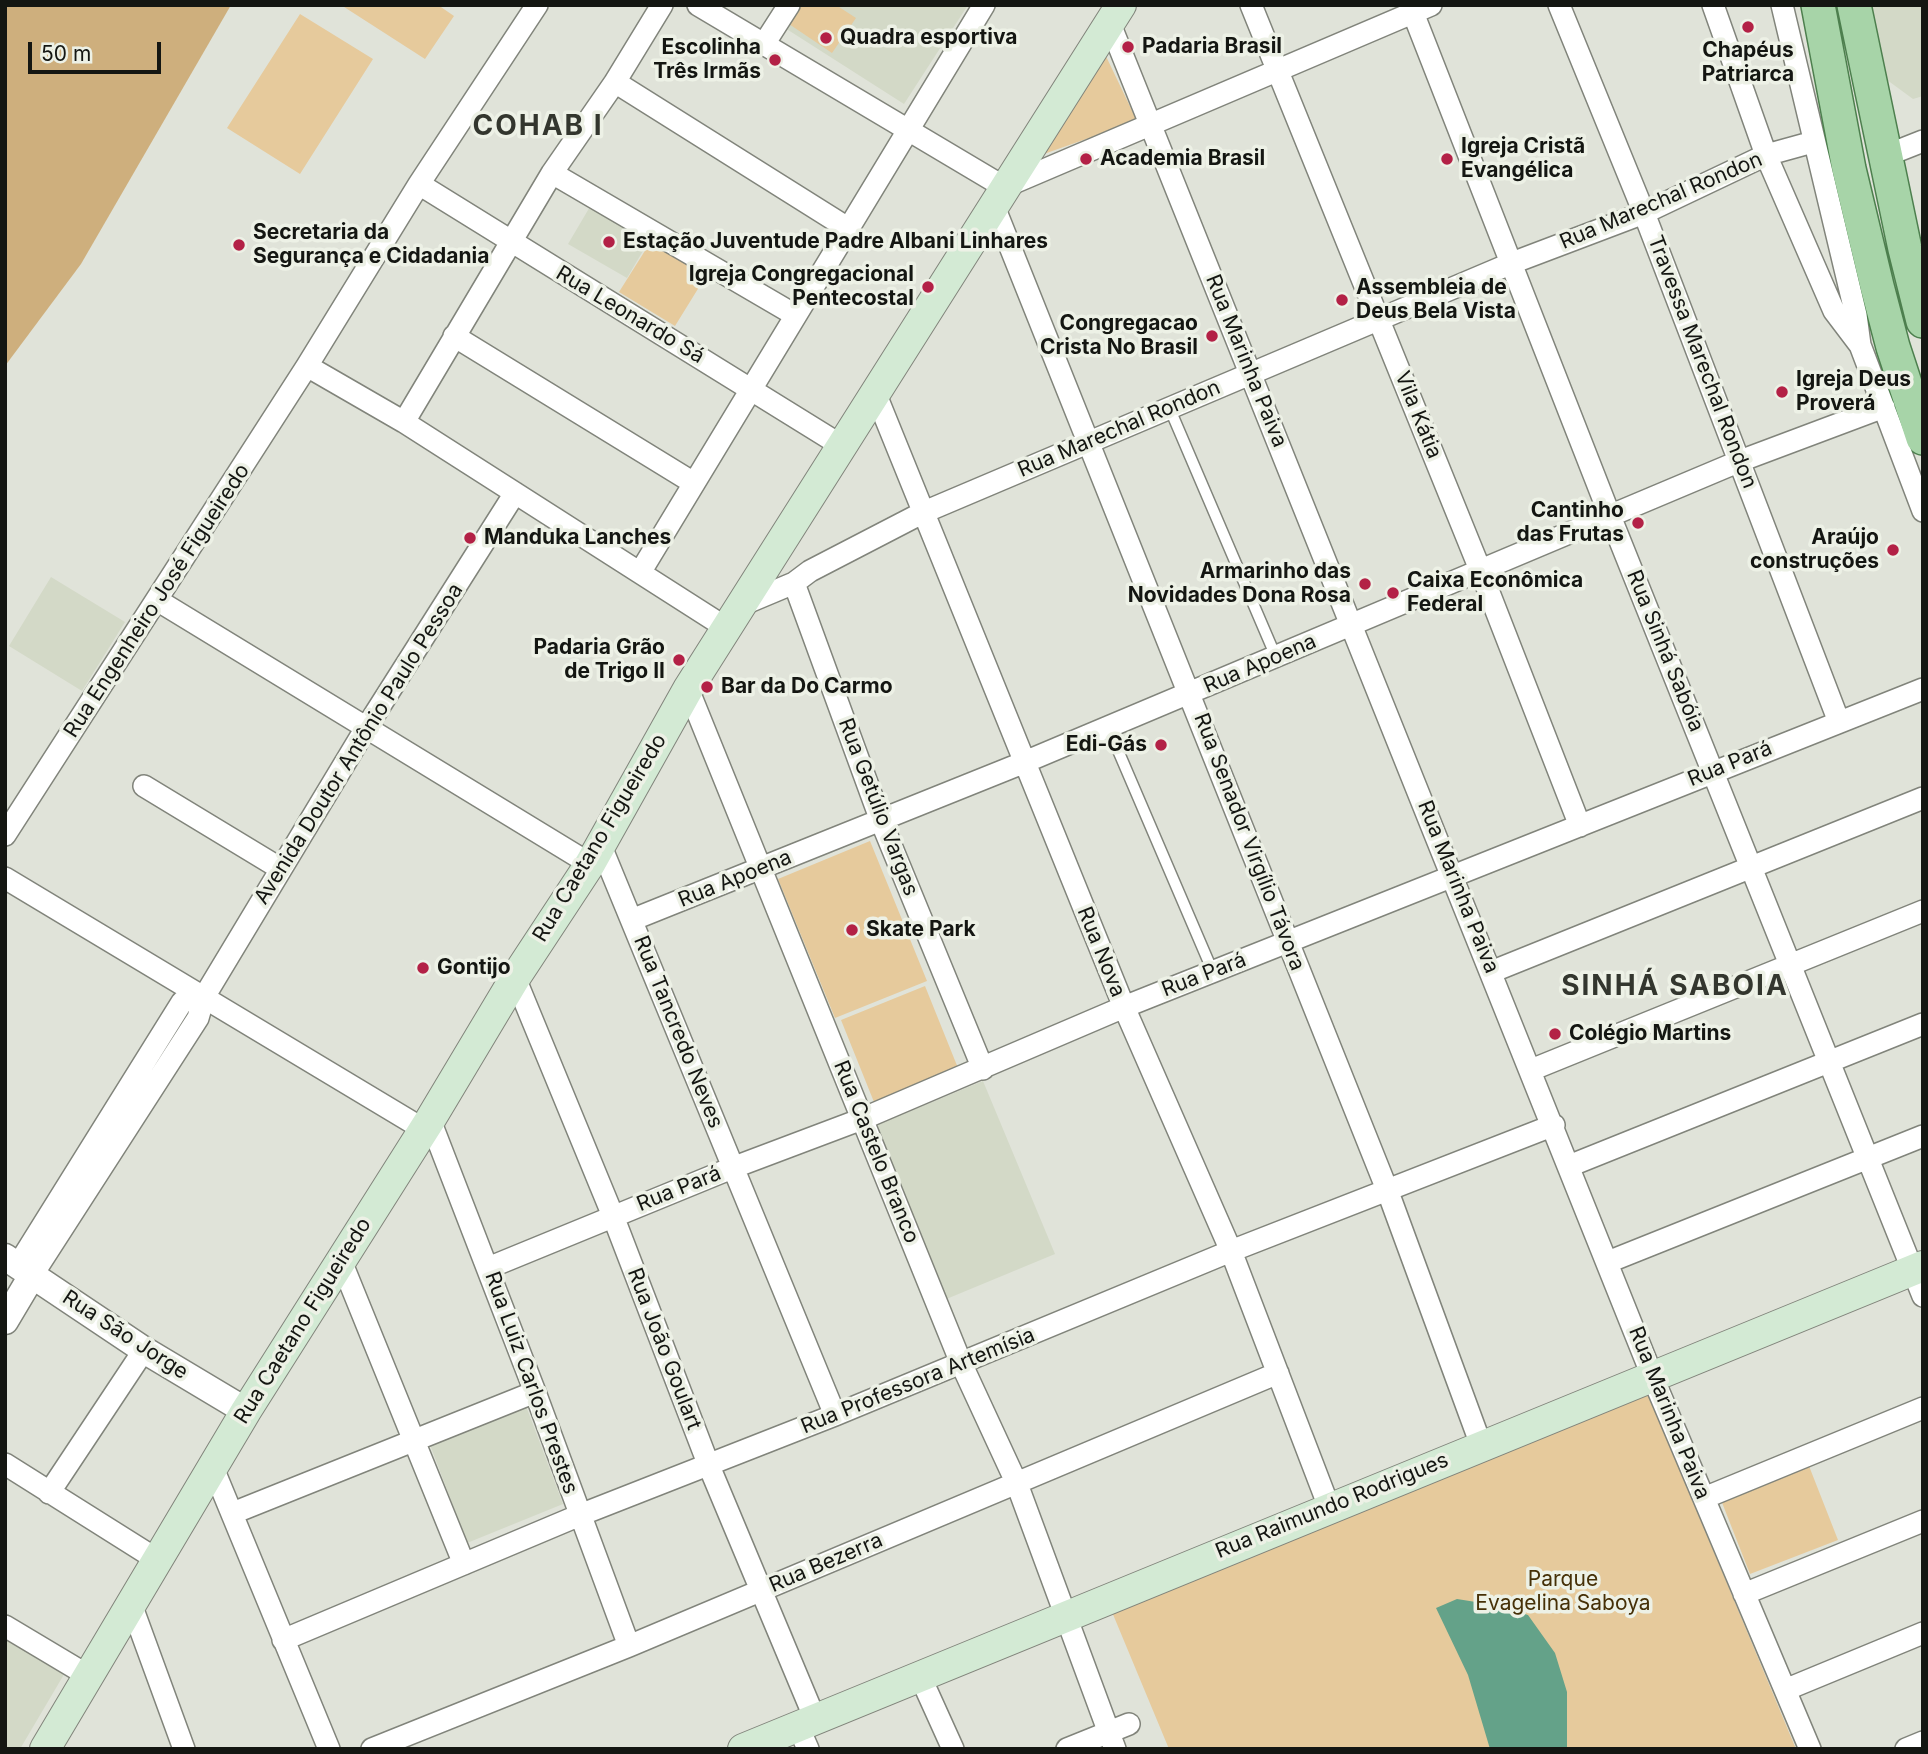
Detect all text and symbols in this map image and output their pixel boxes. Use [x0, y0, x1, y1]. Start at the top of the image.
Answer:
marker: Chapéus Patriarca [1740, 19, 1756, 35]
place label: Quadra esportiva [840, 25, 1018, 51]
scale bar [32, 28, 164, 72]
marker: Quadra esportiva [818, 30, 834, 46]
place label: Padaria Brasil [1142, 34, 1282, 60]
place label: Escolinha Três Irmãs [653, 35, 761, 85]
place label: Chapéus Patriarca [1702, 38, 1794, 88]
marker: Padaria Brasil [1120, 39, 1136, 55]
text: 50 m [41, 41, 91, 66]
marker: Escolinha Três Irmãs [767, 52, 783, 68]
district label: COHAB I [473, 110, 603, 144]
place label: Igreja Cristã Evangélica [1461, 134, 1585, 184]
place label: Academia Brasil [1100, 146, 1265, 172]
street label: Rua Marechal Rondon [1556, 147, 1766, 255]
marker: Academia Brasil [1078, 151, 1094, 167]
marker: Igreja Cristã Evangélica [1439, 151, 1455, 167]
place label: Secretaria da Segurança e Cidadania [253, 220, 489, 270]
place label: Estação Juventude Padre Albani Linhares [623, 229, 1048, 255]
street label: Travessa Marechal Rondon [1642, 232, 1762, 492]
marker: Estação Juventude Padre Albani Linhares [601, 234, 617, 250]
marker: Secretaria da Segurança e Cidadania [231, 237, 247, 253]
street label: Rua Leonardo Sá [551, 261, 709, 369]
place label: Igreja Congregacional Pentecostal [689, 262, 914, 312]
street label: Rua Marinha Paiva [1200, 271, 1292, 451]
place label: Assembleia de Deus Bela Vista [1356, 275, 1516, 325]
marker: Igreja Congregacional Pentecostal [920, 279, 936, 295]
marker: Assembleia de Deus Bela Vista [1334, 292, 1350, 308]
place label: Congregacao Crista No Brasil [1040, 311, 1198, 361]
marker: Congregacao Crista No Brasil [1204, 328, 1220, 344]
place label: Igreja Deus Proverá [1796, 367, 1911, 417]
street label: Vila Kátia [1389, 368, 1447, 462]
street label: Rua Marechal Rondon [1014, 375, 1224, 483]
marker: Igreja Deus Proverá [1774, 384, 1790, 400]
street label: Rua Engenheiro José Figueiredo [59, 459, 255, 743]
place label: Cantinho das Frutas [1517, 498, 1624, 548]
marker: Cantinho das Frutas [1630, 515, 1646, 531]
place label: Manduka Lanches [484, 525, 671, 551]
place label: Araújo construções [1750, 525, 1879, 575]
marker: Manduka Lanches [462, 530, 478, 546]
marker: Araújo construções [1885, 542, 1901, 558]
place label: Armarinho das Novidades Dona Rosa [1128, 559, 1351, 609]
street label: Rua Sinhá Sabóia [1621, 566, 1709, 736]
place label: Caixa Econômica Federal [1407, 568, 1583, 618]
marker: Armarinho das Novidades Dona Rosa [1357, 576, 1373, 592]
street label: Avenida Doutor Antônio Paulo Pessoa [249, 579, 469, 909]
marker: Caixa Econômica Federal [1385, 585, 1401, 601]
street label: Rua Apoena [1200, 629, 1320, 699]
place label: Padaria Grão de Trigo II [533, 635, 665, 685]
marker: Padaria Grão de Trigo II [671, 652, 687, 668]
place label: Bar da Do Carmo [721, 674, 893, 700]
marker: Bar da Do Carmo [699, 679, 715, 695]
street label: Rua Senador Virgílio Távora [1188, 710, 1310, 974]
street label: Rua Getúlio Vargas [833, 715, 923, 899]
street label: Rua Caetano Figueiredo [528, 729, 672, 947]
place label: Edi-Gás [1066, 732, 1147, 758]
street label: Rua Pará [1684, 736, 1776, 792]
marker: Edi-Gás [1153, 737, 1169, 753]
street label: Rua Marinha Paiva [1412, 797, 1504, 977]
street label: Rua Apoena [675, 845, 795, 913]
street label: Rua Nova [1072, 903, 1130, 1001]
place label: Skate Park [866, 917, 976, 943]
marker: Skate Park [844, 922, 860, 938]
street label: Rua Tancredo Neves [628, 932, 728, 1132]
street label: Rua Pará [1158, 947, 1250, 1003]
place label: Gontijo [437, 955, 511, 981]
marker: Gontijo [415, 960, 431, 976]
district label: SINHÁ SABOIA [1563, 970, 1787, 1004]
place label: Colégio Martins [1569, 1021, 1731, 1047]
marker: Colégio Martins [1547, 1026, 1563, 1042]
street label: Rua Castelo Branco [828, 1057, 924, 1247]
street label: Rua Pará [633, 1161, 725, 1217]
street label: Rua Caetano Figueiredo [229, 1213, 377, 1429]
street label: Rua João Goulart [622, 1264, 706, 1434]
street label: Rua Luiz Carlos Prestes [479, 1268, 583, 1498]
street label: Rua São Jorge [57, 1285, 193, 1385]
street label: Rua Professora Artemísia [797, 1322, 1039, 1440]
street label: Rua Marinha Paiva [1623, 1323, 1715, 1503]
street label: Rua Raimundo Rodrigues [1212, 1448, 1452, 1564]
street label: Rua Bezerra [765, 1528, 887, 1598]
park label: Parque Evagelina Saboya [1475, 1567, 1651, 1617]

